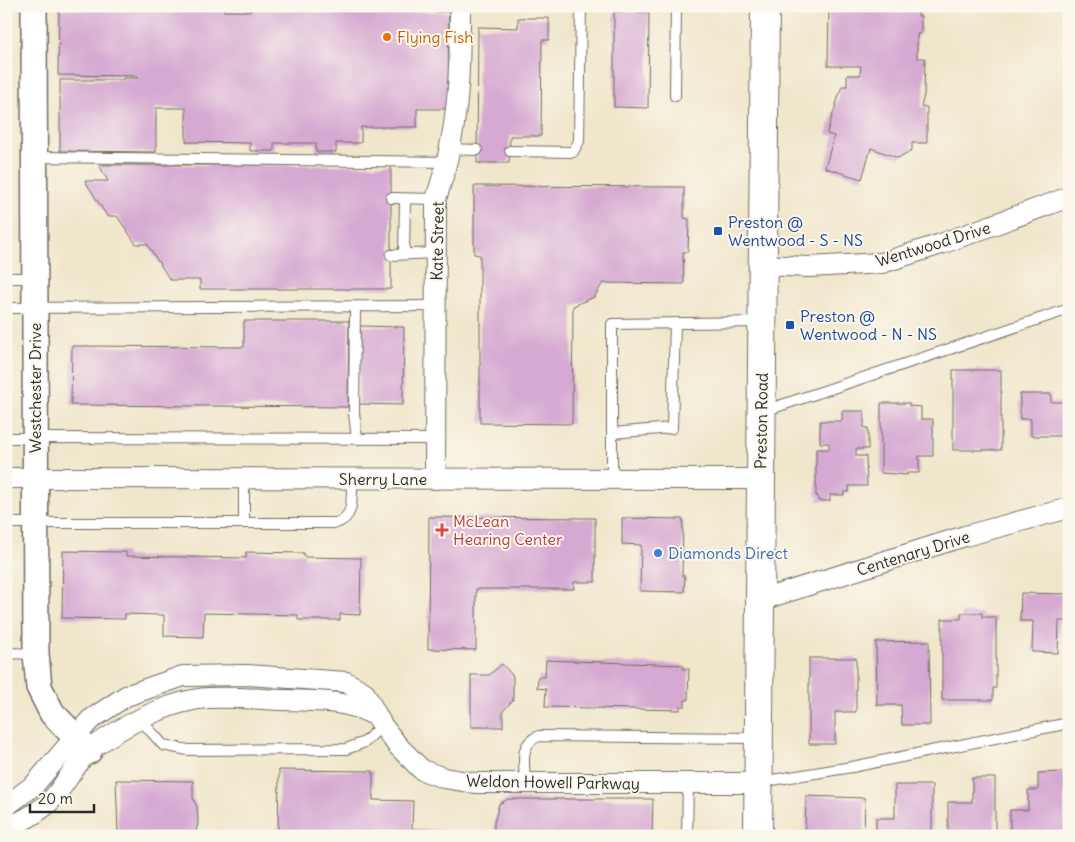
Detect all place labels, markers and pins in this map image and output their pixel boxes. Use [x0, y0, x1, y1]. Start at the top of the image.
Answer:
place label: Flying Fish [397, 27, 473, 47]
marker: Flying Fish [381, 31, 393, 43]
place label: Preston @ Wentwood - S - NS [728, 212, 863, 250]
marker: Preston @ Wentwood - S - NS [712, 225, 724, 237]
place label: Preston @ Wentwood - N - NS [800, 306, 937, 344]
marker: Preston @ Wentwood - N - NS [784, 319, 796, 331]
place label: McLean Hearing Center [453, 511, 563, 549]
marker: McLean Hearing Center [435, 523, 449, 537]
place label: Diamonds Direct [668, 543, 789, 563]
marker: Diamonds Direct [652, 547, 664, 559]

